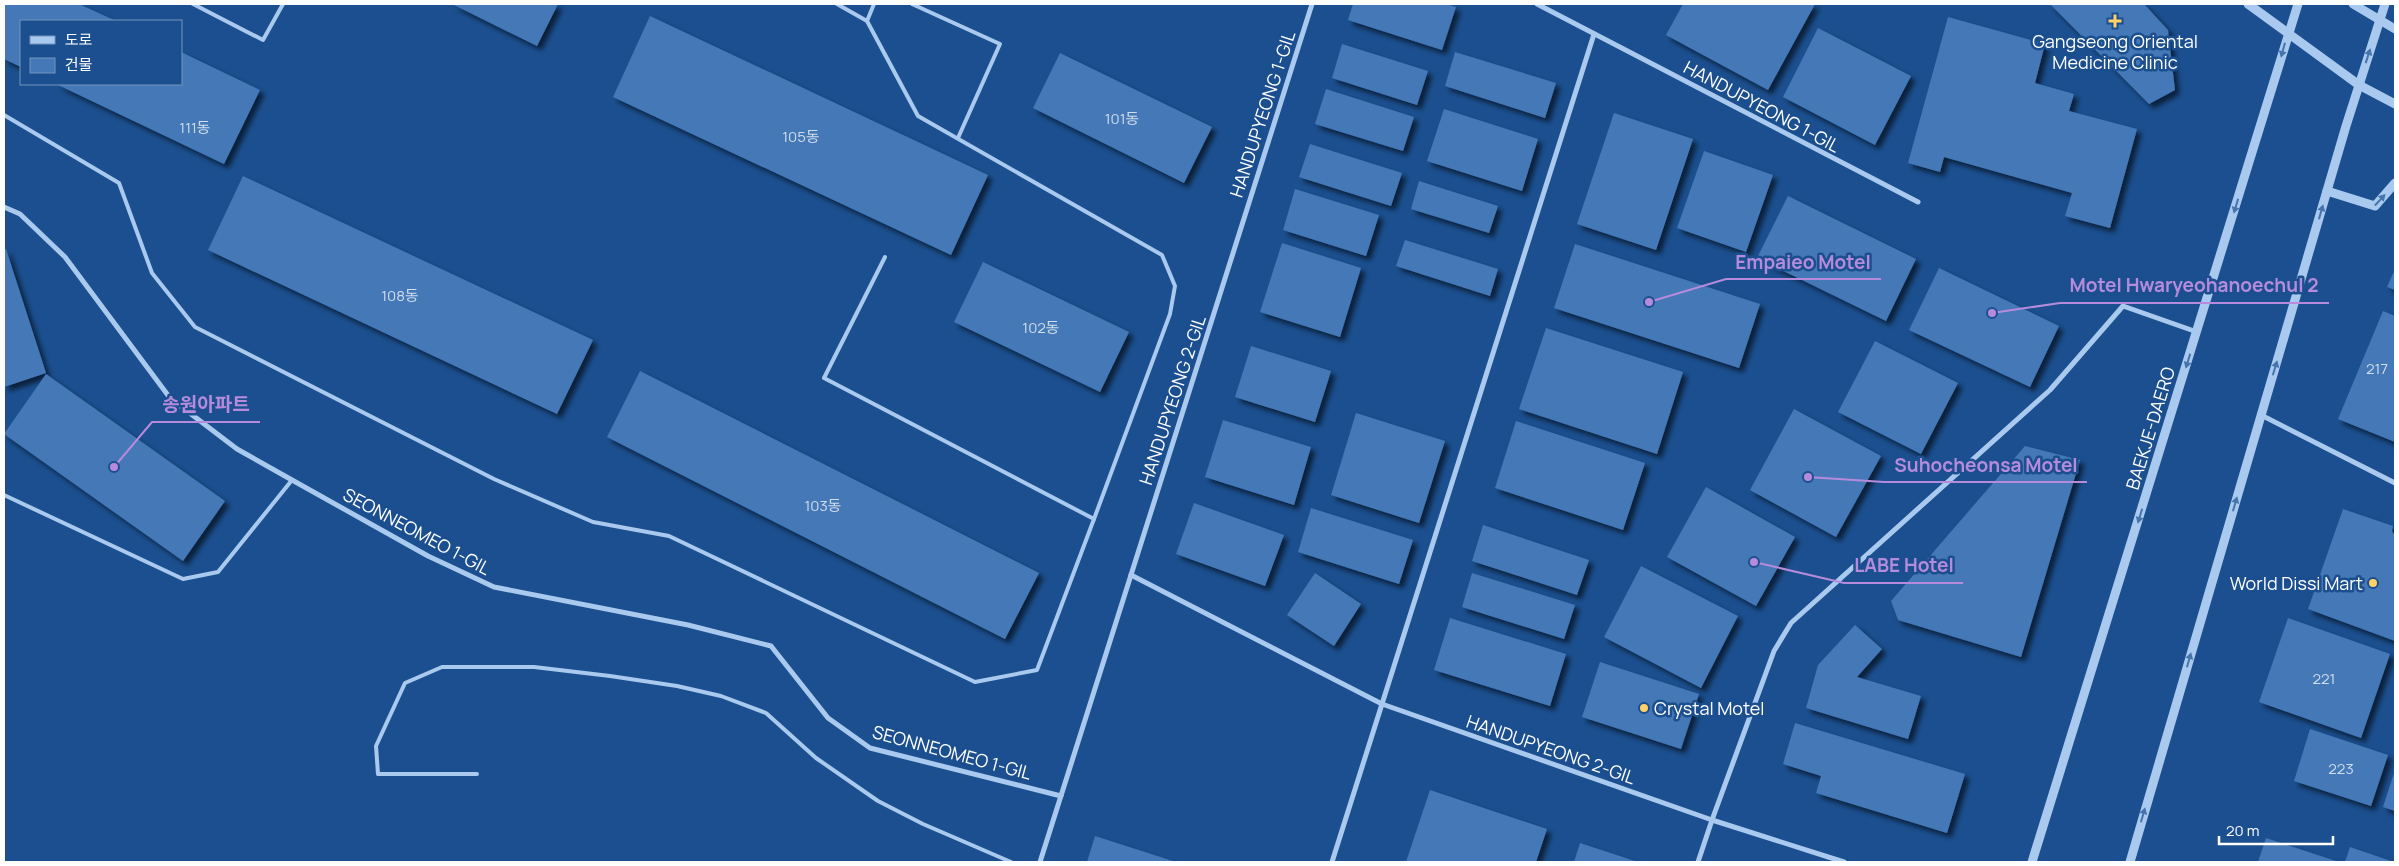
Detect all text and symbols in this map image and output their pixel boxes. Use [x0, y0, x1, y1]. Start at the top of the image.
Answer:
marker: Gangseong Oriental Medicine Clinic [2108, 14, 2122, 28]
legend [20, 20, 182, 85]
street label: HANDUPYEONG 1-GIL [1224, 28, 1300, 200]
text: 도로 [65, 29, 93, 50]
place label: Gangseong Oriental Medicine Clinic [2032, 29, 2198, 74]
one-way arrow [2279, 43, 2287, 58]
one-way arrow [2365, 49, 2372, 64]
text: 건물 [65, 54, 93, 75]
street label: HANDUPYEONG 1-GIL [1680, 55, 1844, 157]
house number: 101동 [1105, 108, 1139, 129]
house number: 111동 [179, 117, 211, 138]
house number: 105동 [782, 126, 820, 147]
one-way arrow [2374, 194, 2386, 206]
one-way arrow [2232, 199, 2240, 214]
one-way arrow [2318, 204, 2326, 219]
callout: Empaieo Motel [1726, 245, 1881, 279]
text: Empaieo Motel [1735, 249, 1871, 275]
callout: Motel Hwaryeohanoechul 2 [2060, 269, 2329, 303]
text: Motel Hwaryeohanoechul 2 [2069, 272, 2319, 298]
house number: 108동 [381, 285, 419, 306]
street label: HANDUPYEONG 2-GIL [1133, 312, 1211, 488]
house number: 102동 [1022, 317, 1060, 338]
one-way arrow [2183, 354, 2191, 369]
house number: 217 [2366, 358, 2388, 379]
one-way arrow [2271, 360, 2279, 375]
street label: BAEKJE-DAERO [2120, 364, 2180, 492]
callout: 송원아파트 [152, 388, 260, 422]
text: 송원아파트 [162, 391, 250, 417]
callout: Suhocheonsa Motel [1884, 448, 2087, 482]
text: Suhocheonsa Motel [1894, 452, 2078, 478]
street label: SEONNEOMEO 1-GIL [339, 482, 495, 580]
house number: 103동 [804, 495, 842, 516]
one-way arrow [2231, 496, 2239, 511]
one-way arrow [2135, 509, 2143, 524]
callout: LABE Hotel [1844, 549, 1963, 583]
text: LABE Hotel [1854, 552, 1954, 578]
place label: World Dissi Mart [2230, 571, 2363, 595]
marker: World Dissi Mart [2367, 577, 2379, 589]
one-way arrow [2185, 652, 2193, 667]
house number: 221 [2313, 668, 2335, 689]
place label: Crystal Motel [1654, 696, 1765, 720]
marker: Crystal Motel [1638, 702, 1650, 714]
street label: HANDUPYEONG 2-GIL [1463, 709, 1639, 789]
street label: SEONNEOMEO 1-GIL [870, 719, 1034, 785]
house number: 223 [2328, 758, 2354, 779]
one-way arrow [2140, 808, 2148, 823]
scale bar [2219, 814, 2333, 846]
text: 20 m [2226, 820, 2259, 841]

